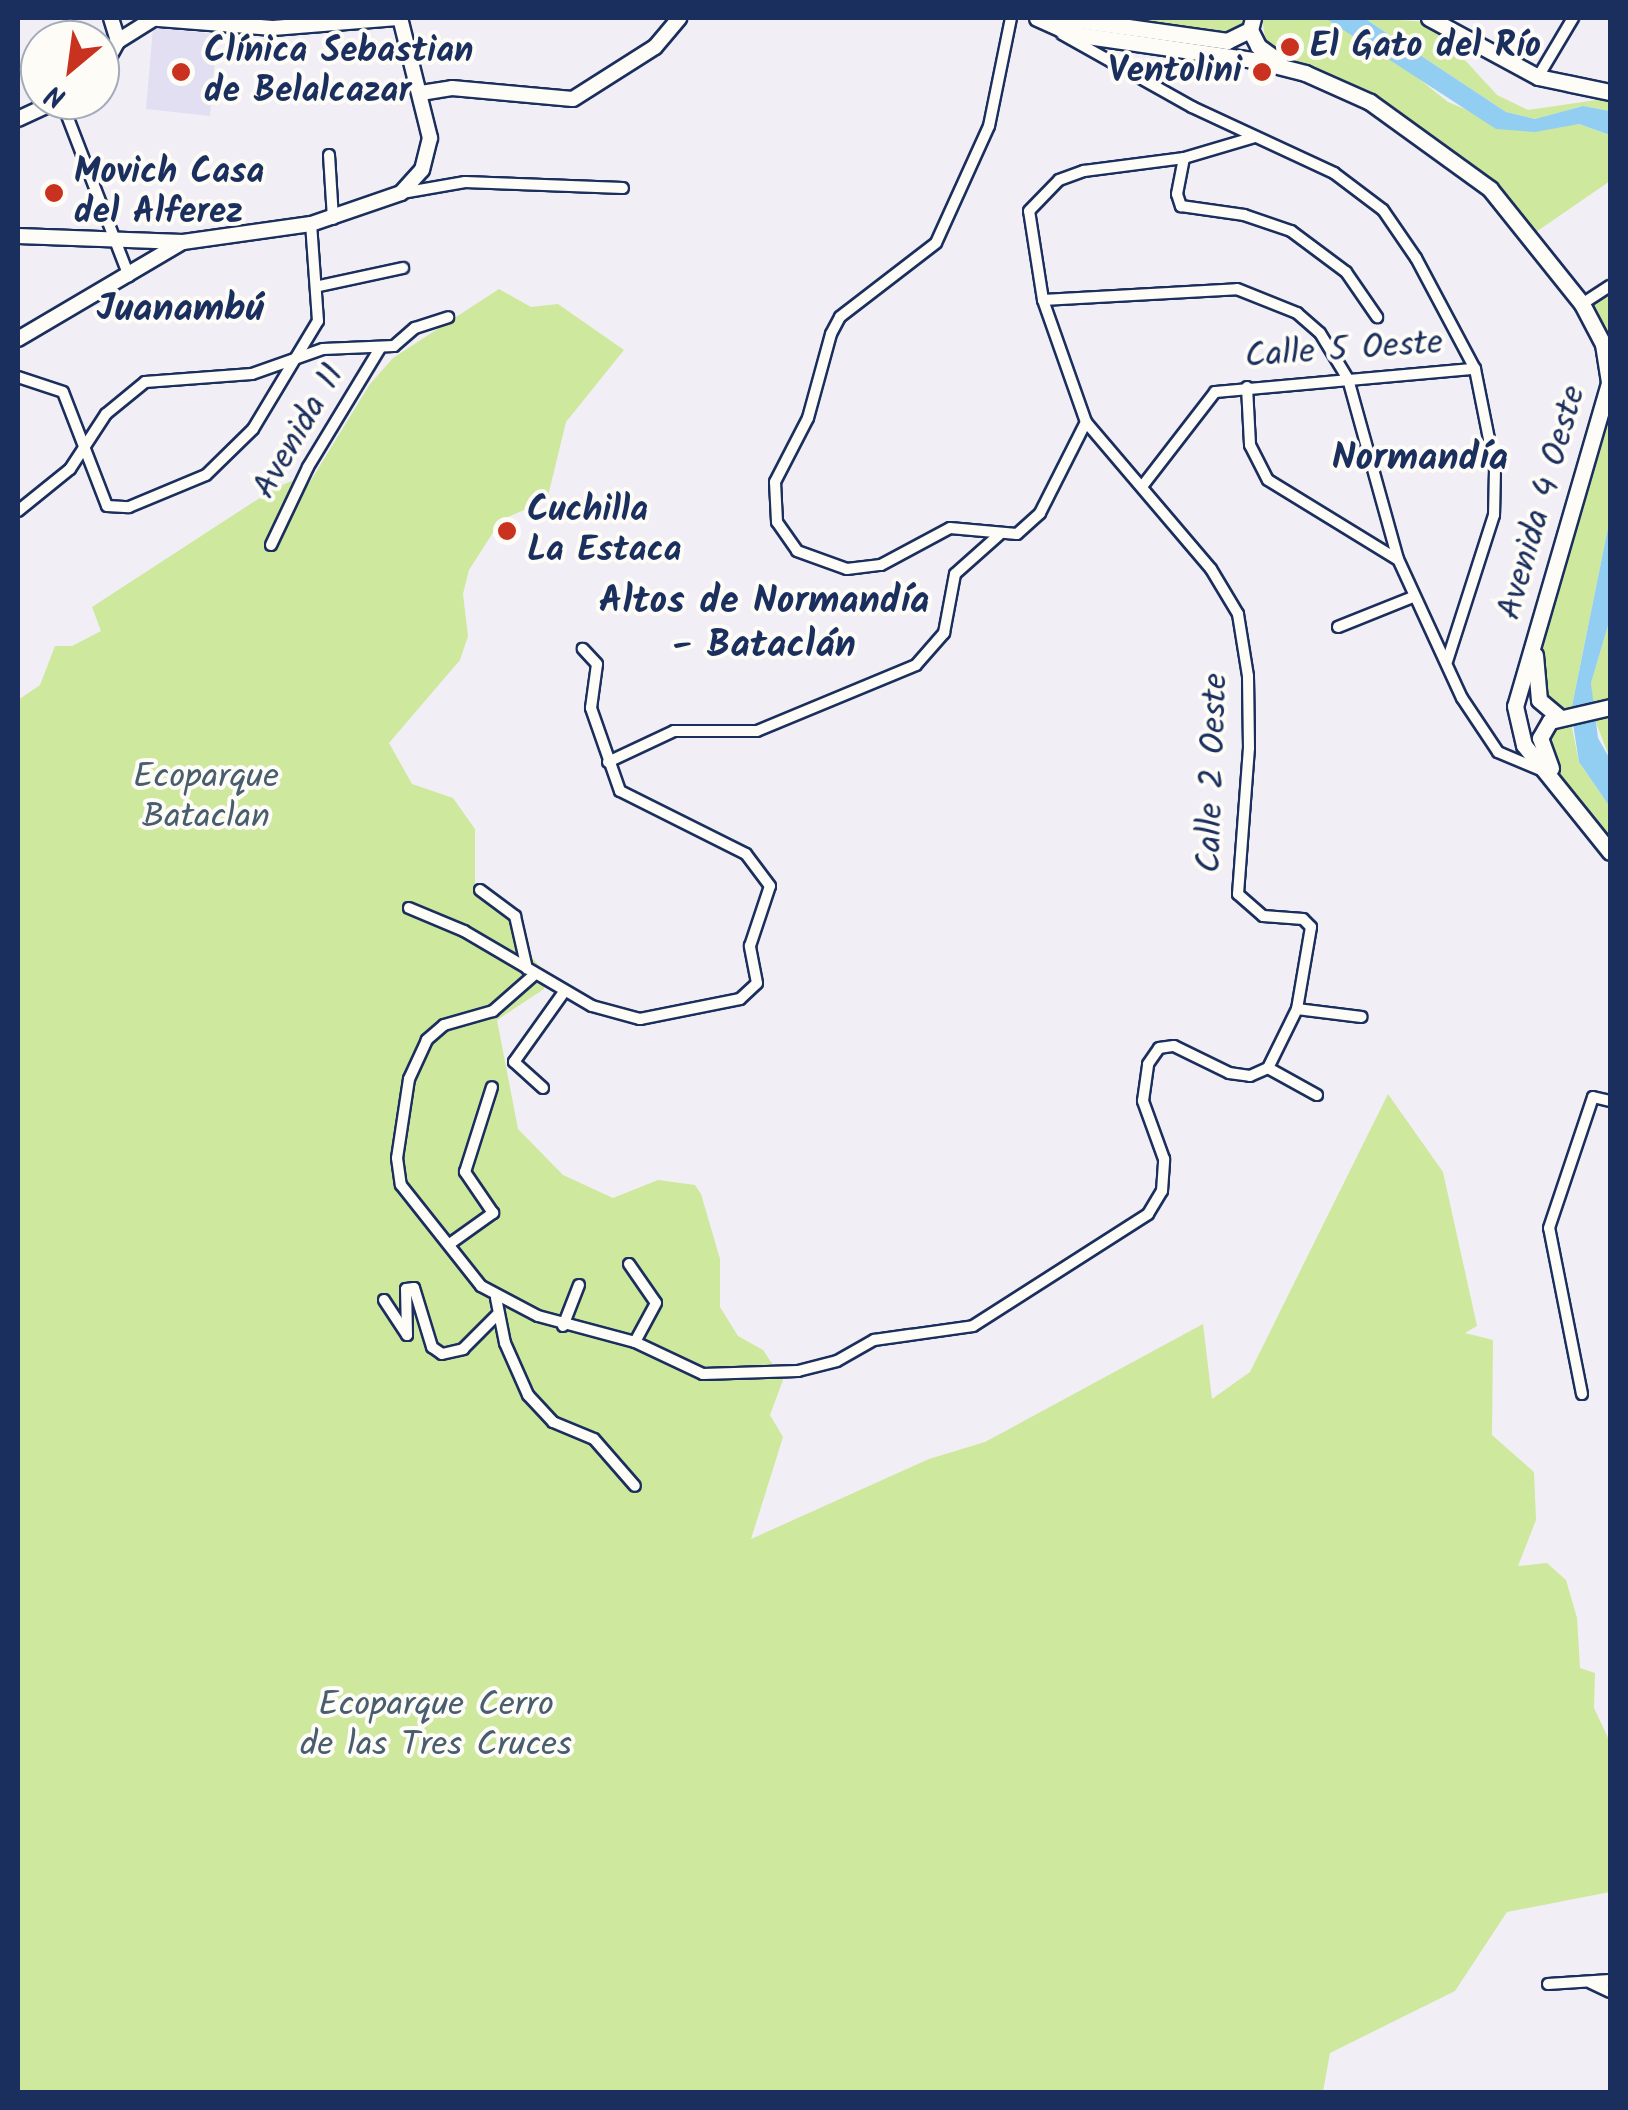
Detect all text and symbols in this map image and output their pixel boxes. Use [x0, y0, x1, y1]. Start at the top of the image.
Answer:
north arrow [20, 20, 120, 120]
place label: El Gato del Río [1310, 26, 1541, 68]
place label: Clínica Sebastian de Belalcazar [204, 31, 473, 113]
marker: El Gato del Río [1279, 36, 1301, 58]
place label: Ventolini [1108, 51, 1242, 93]
marker: Clínica Sebastian de Belalcazar [168, 59, 194, 85]
marker: Ventolini [1251, 61, 1273, 83]
text: N [38, 71, 75, 119]
place label: Movich Casa del Alferez [74, 152, 264, 234]
marker: Movich Casa del Alferez [43, 182, 65, 204]
district label: Juanambú [96, 288, 264, 334]
street label: Calle 5 Oeste [1243, 323, 1445, 379]
street label: Avenida 11 [245, 357, 355, 507]
street label: Avenida 4 Oeste [1490, 381, 1596, 625]
district label: Normandía [1332, 437, 1508, 483]
place label: Cuchilla La Estaca [527, 490, 682, 572]
marker: Cuchilla La Estaca [496, 520, 518, 542]
district label: Altos de Normandía - Bataclán [599, 580, 929, 669]
street label: Calle 2 Oeste [1190, 672, 1238, 874]
park label: Ecoparque Bataclan [133, 757, 279, 839]
park label: Ecoparque Cerro de las Tres Cruces [300, 1685, 572, 1767]

